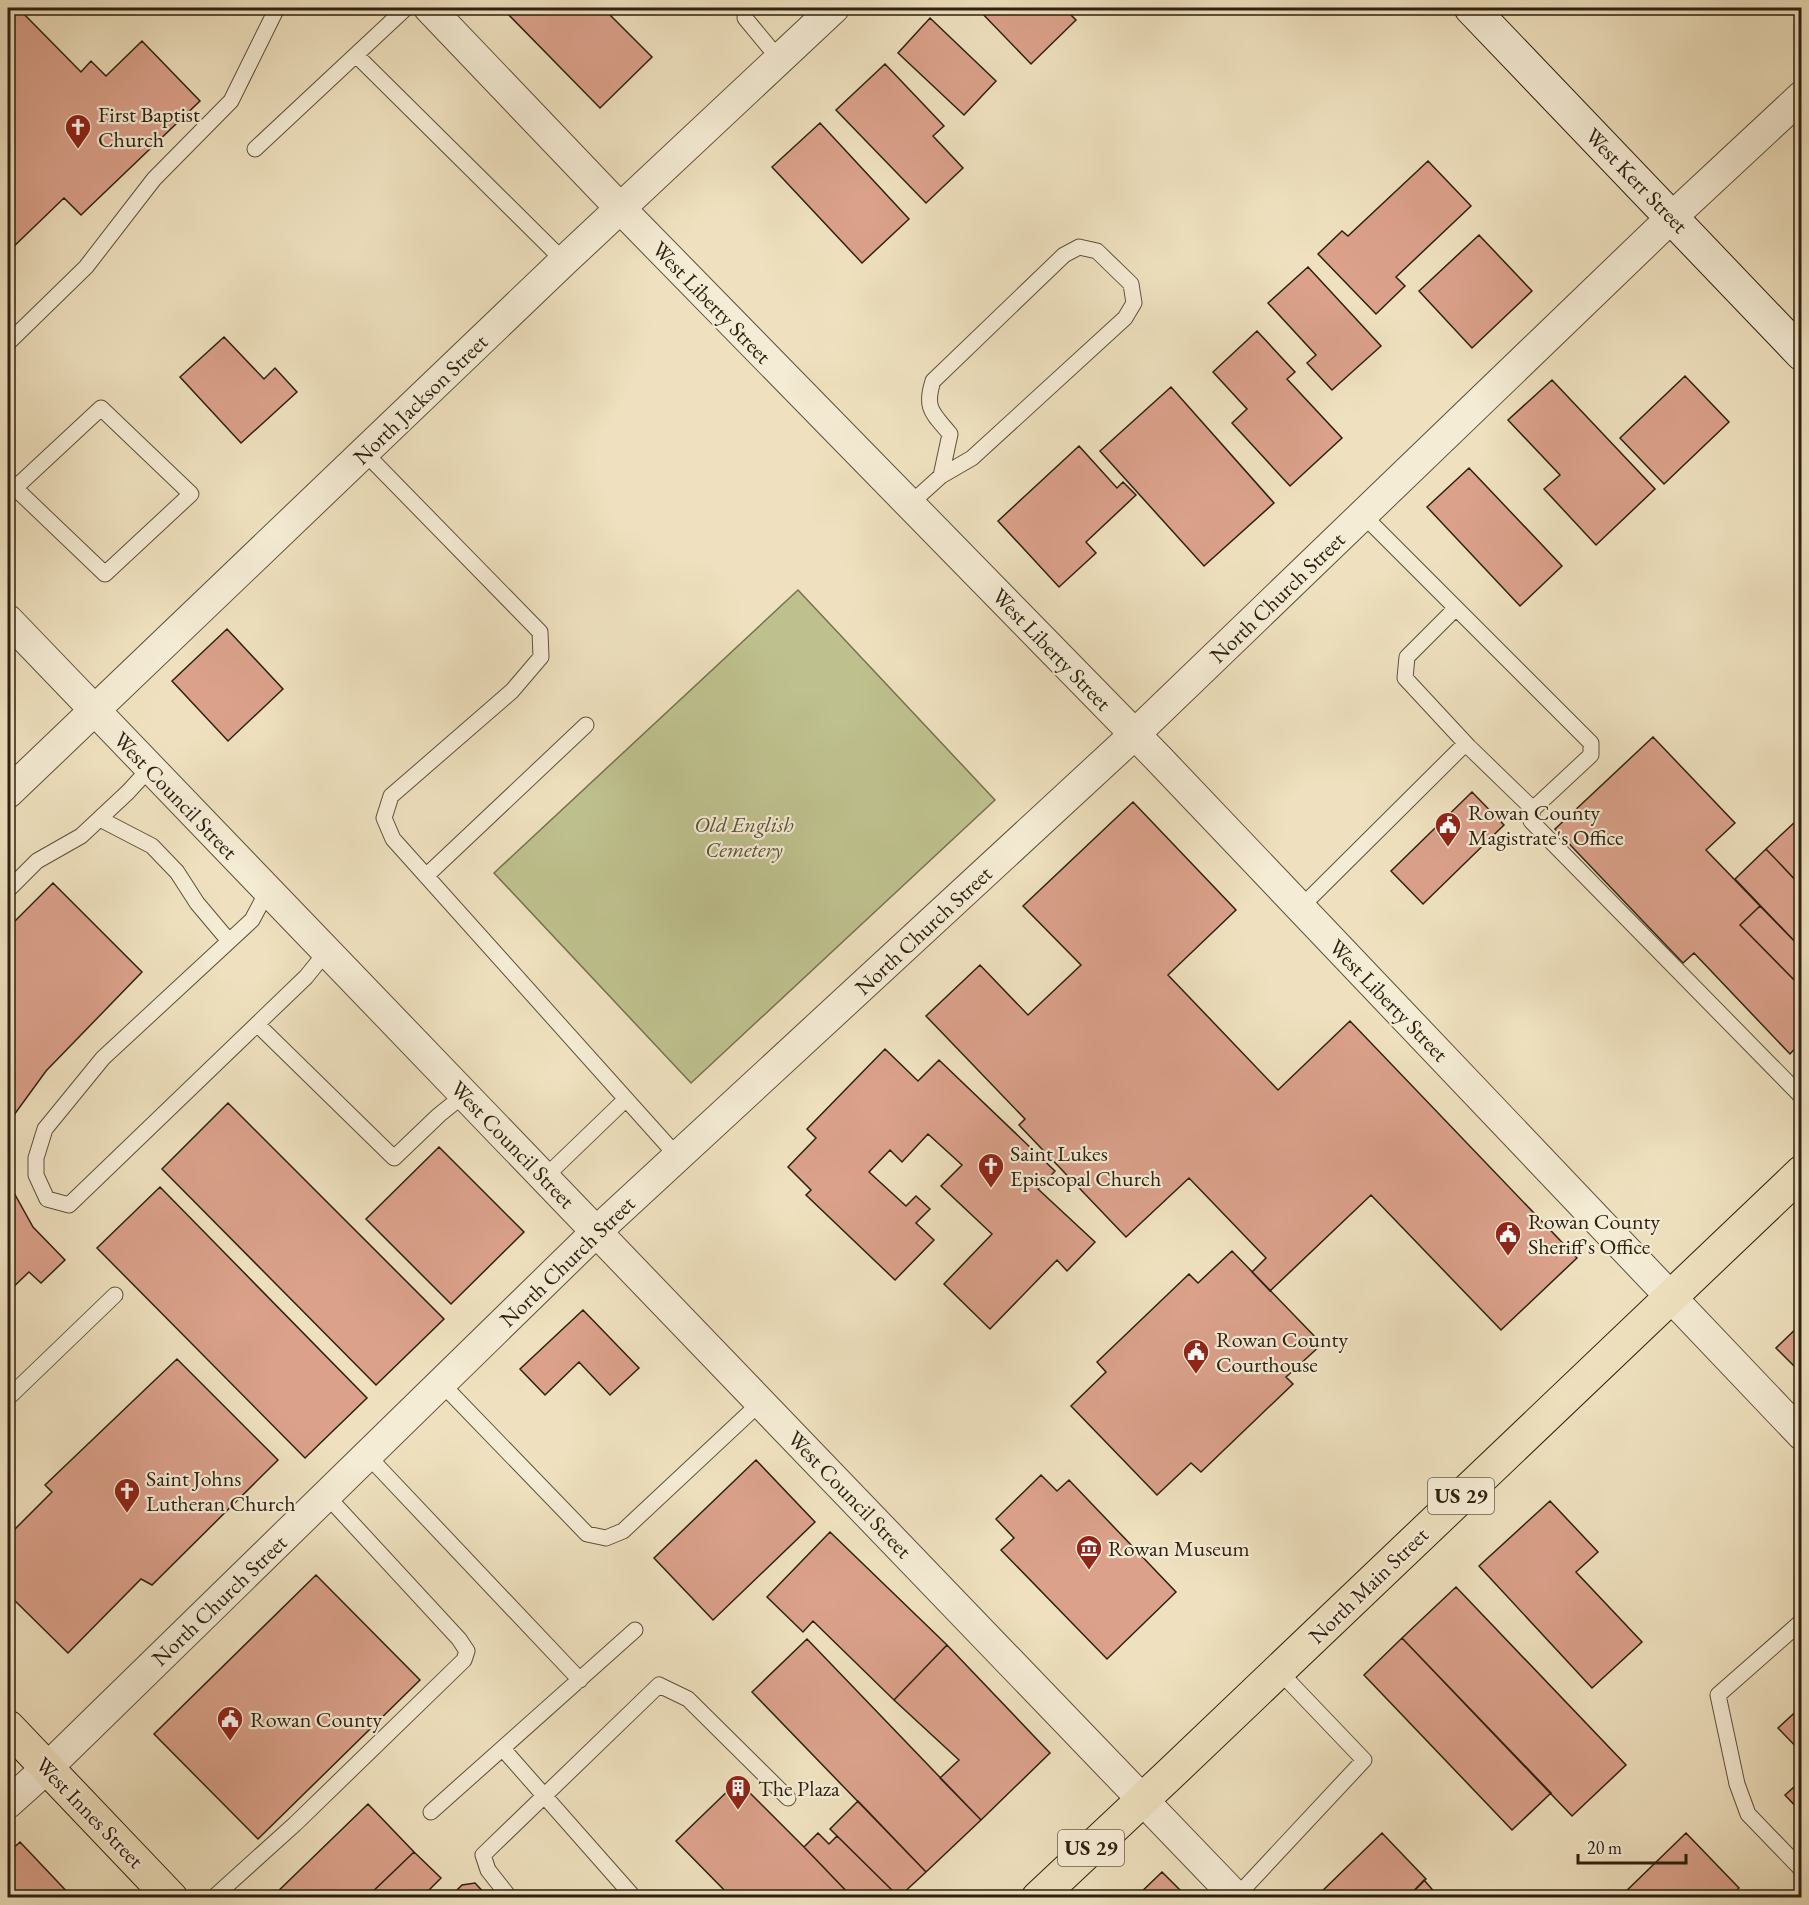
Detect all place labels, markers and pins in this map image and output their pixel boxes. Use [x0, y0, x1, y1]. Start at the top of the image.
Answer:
place label: First Baptist Church [98, 100, 200, 154]
church icon: First Baptist Church [63, 112, 93, 150]
place label: Rowan County Magistrate's Office [1468, 798, 1624, 852]
public building icon: Rowan County Magistrate's Office [1433, 810, 1463, 848]
place label: Saint Lukes Episcopal Church [1010, 1139, 1161, 1193]
church icon: Saint Lukes Episcopal Church [976, 1151, 1006, 1189]
place label: Rowan County Sheriff's Office [1528, 1207, 1660, 1261]
public building icon: Rowan County Sheriff's Office [1493, 1219, 1523, 1257]
place label: Rowan County Courthouse [1216, 1325, 1348, 1379]
public building icon: Rowan County Courthouse [1181, 1337, 1211, 1375]
place label: Saint Johns Lutheran Church [146, 1464, 296, 1518]
church icon: Saint Johns Lutheran Church [112, 1476, 142, 1514]
museum icon: Rowan Museum [1074, 1533, 1104, 1571]
place label: Rowan Museum [1108, 1534, 1250, 1563]
public building icon: Rowan County [215, 1704, 245, 1742]
place label: Rowan County [250, 1705, 382, 1734]
building icon: The Plaza [723, 1773, 753, 1811]
place label: The Plaza [758, 1774, 840, 1803]

